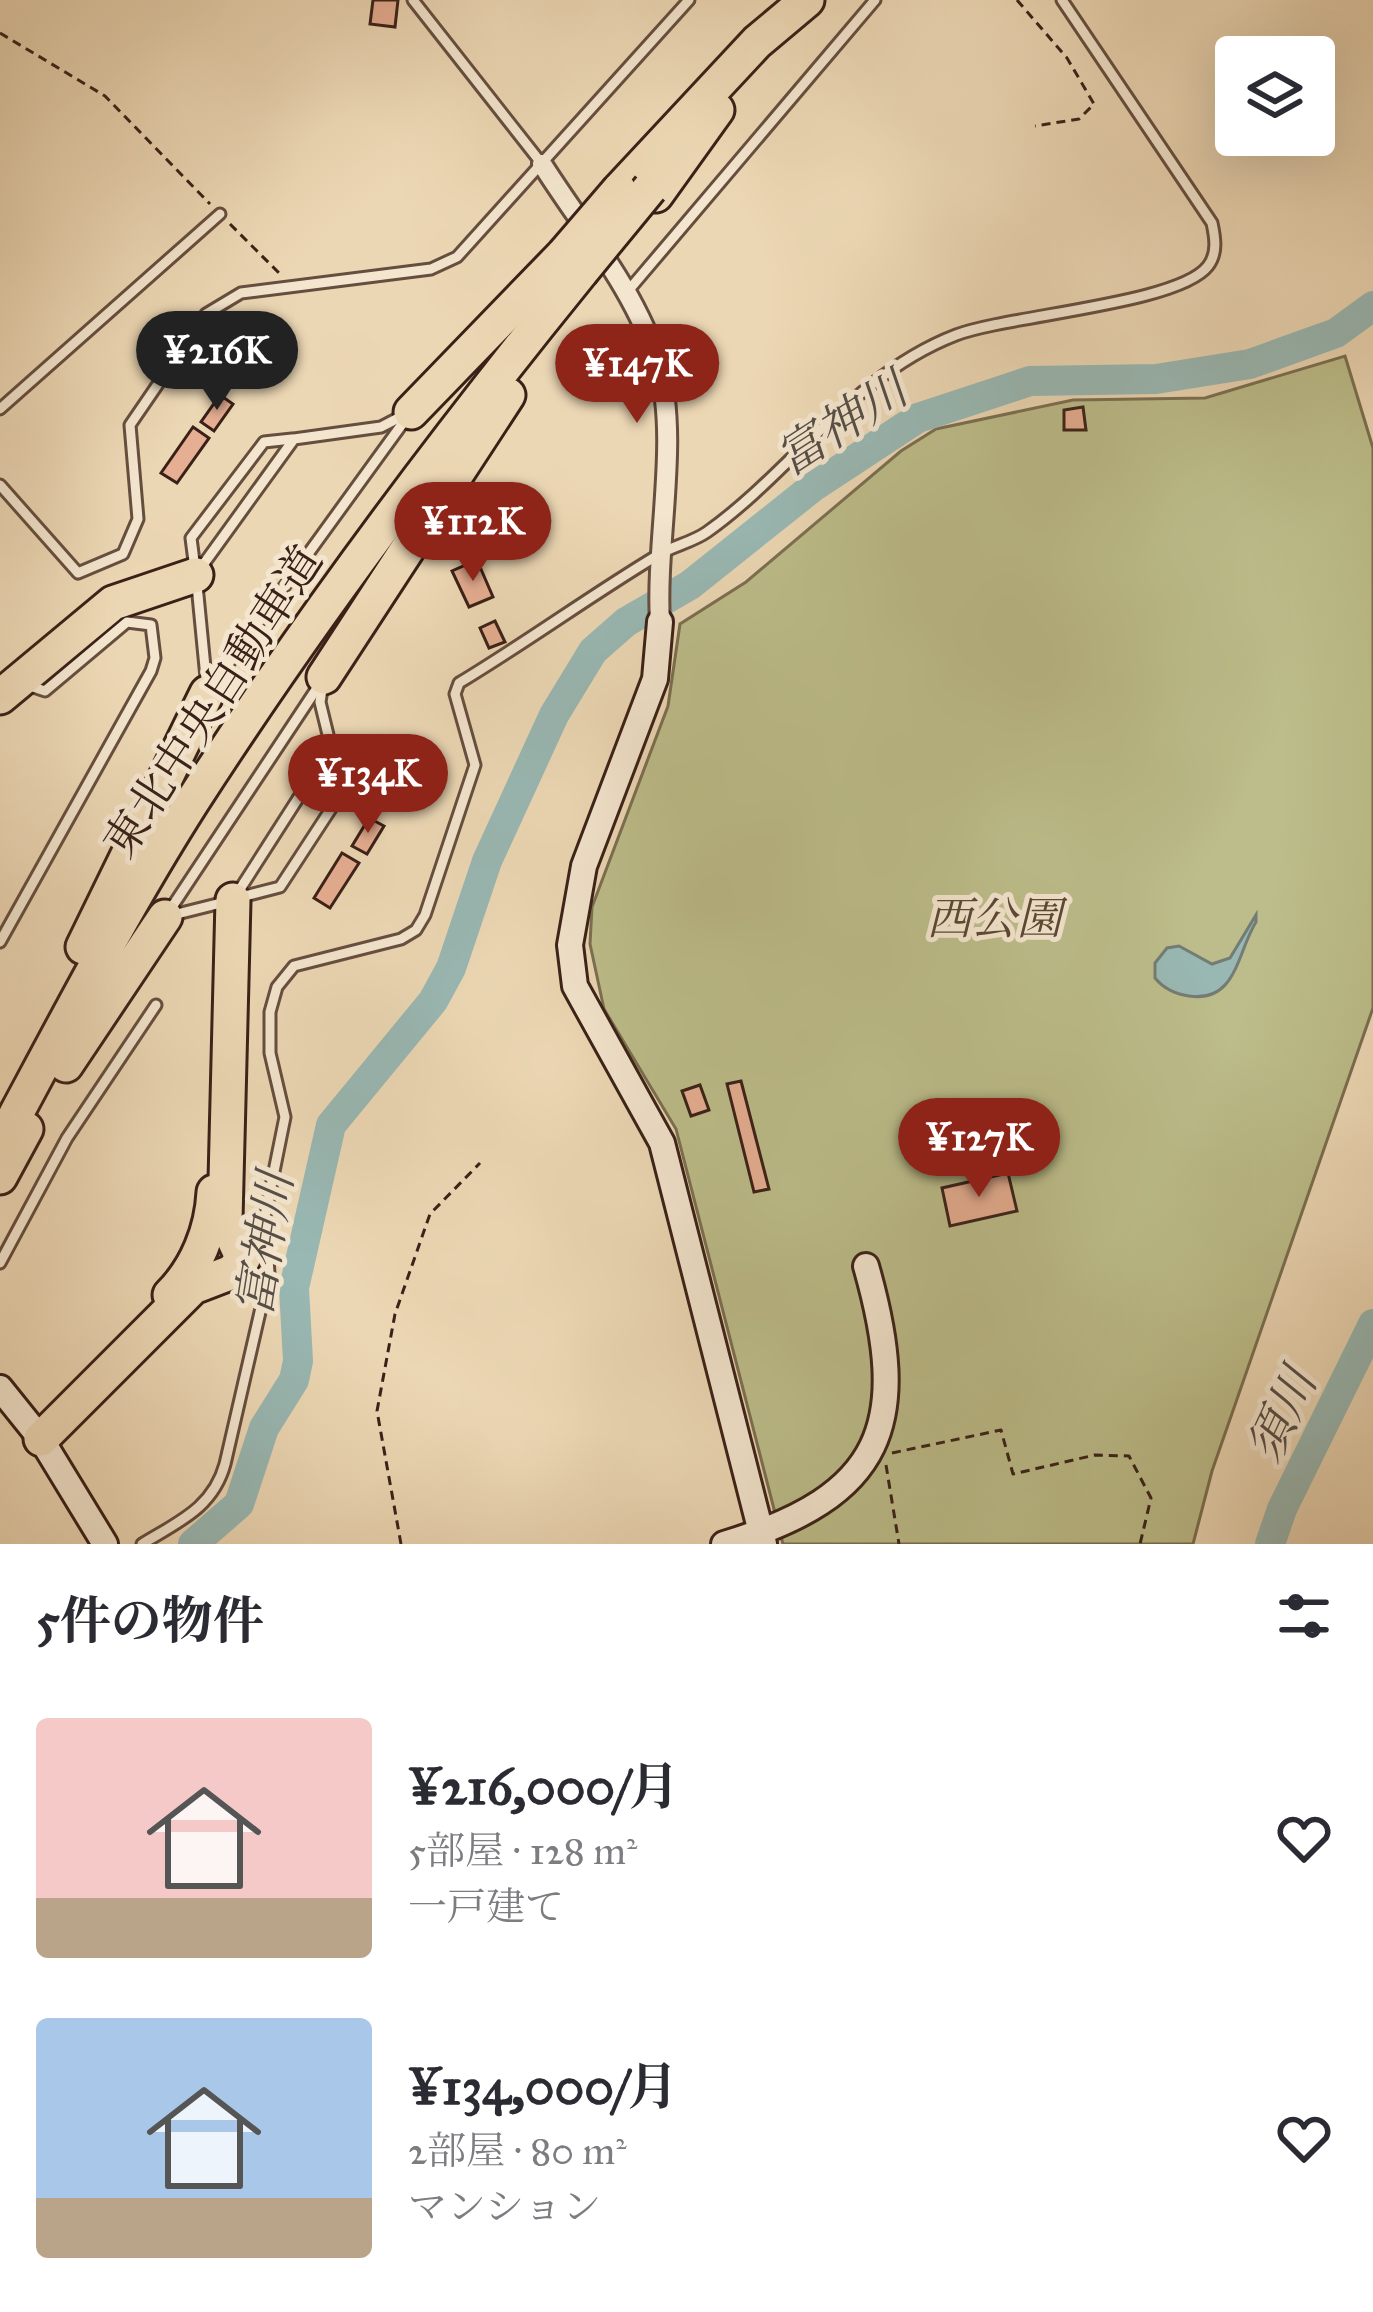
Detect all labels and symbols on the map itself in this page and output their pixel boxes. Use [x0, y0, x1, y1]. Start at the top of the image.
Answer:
pin: ¥216K [133, 311, 301, 413]
pin: ¥147K [553, 324, 721, 426]
water label: 富神川 [765, 357, 922, 487]
pin: ¥112K [389, 482, 557, 584]
street label: 東北中央自動車道 [91, 535, 334, 867]
pin: ¥134K [284, 734, 452, 836]
park label: 西公園 [926, 891, 1068, 946]
pin: ¥127K [895, 1098, 1063, 1200]
water label: 富神川 [224, 1163, 306, 1320]
water label: 須川 [1234, 1355, 1331, 1471]

